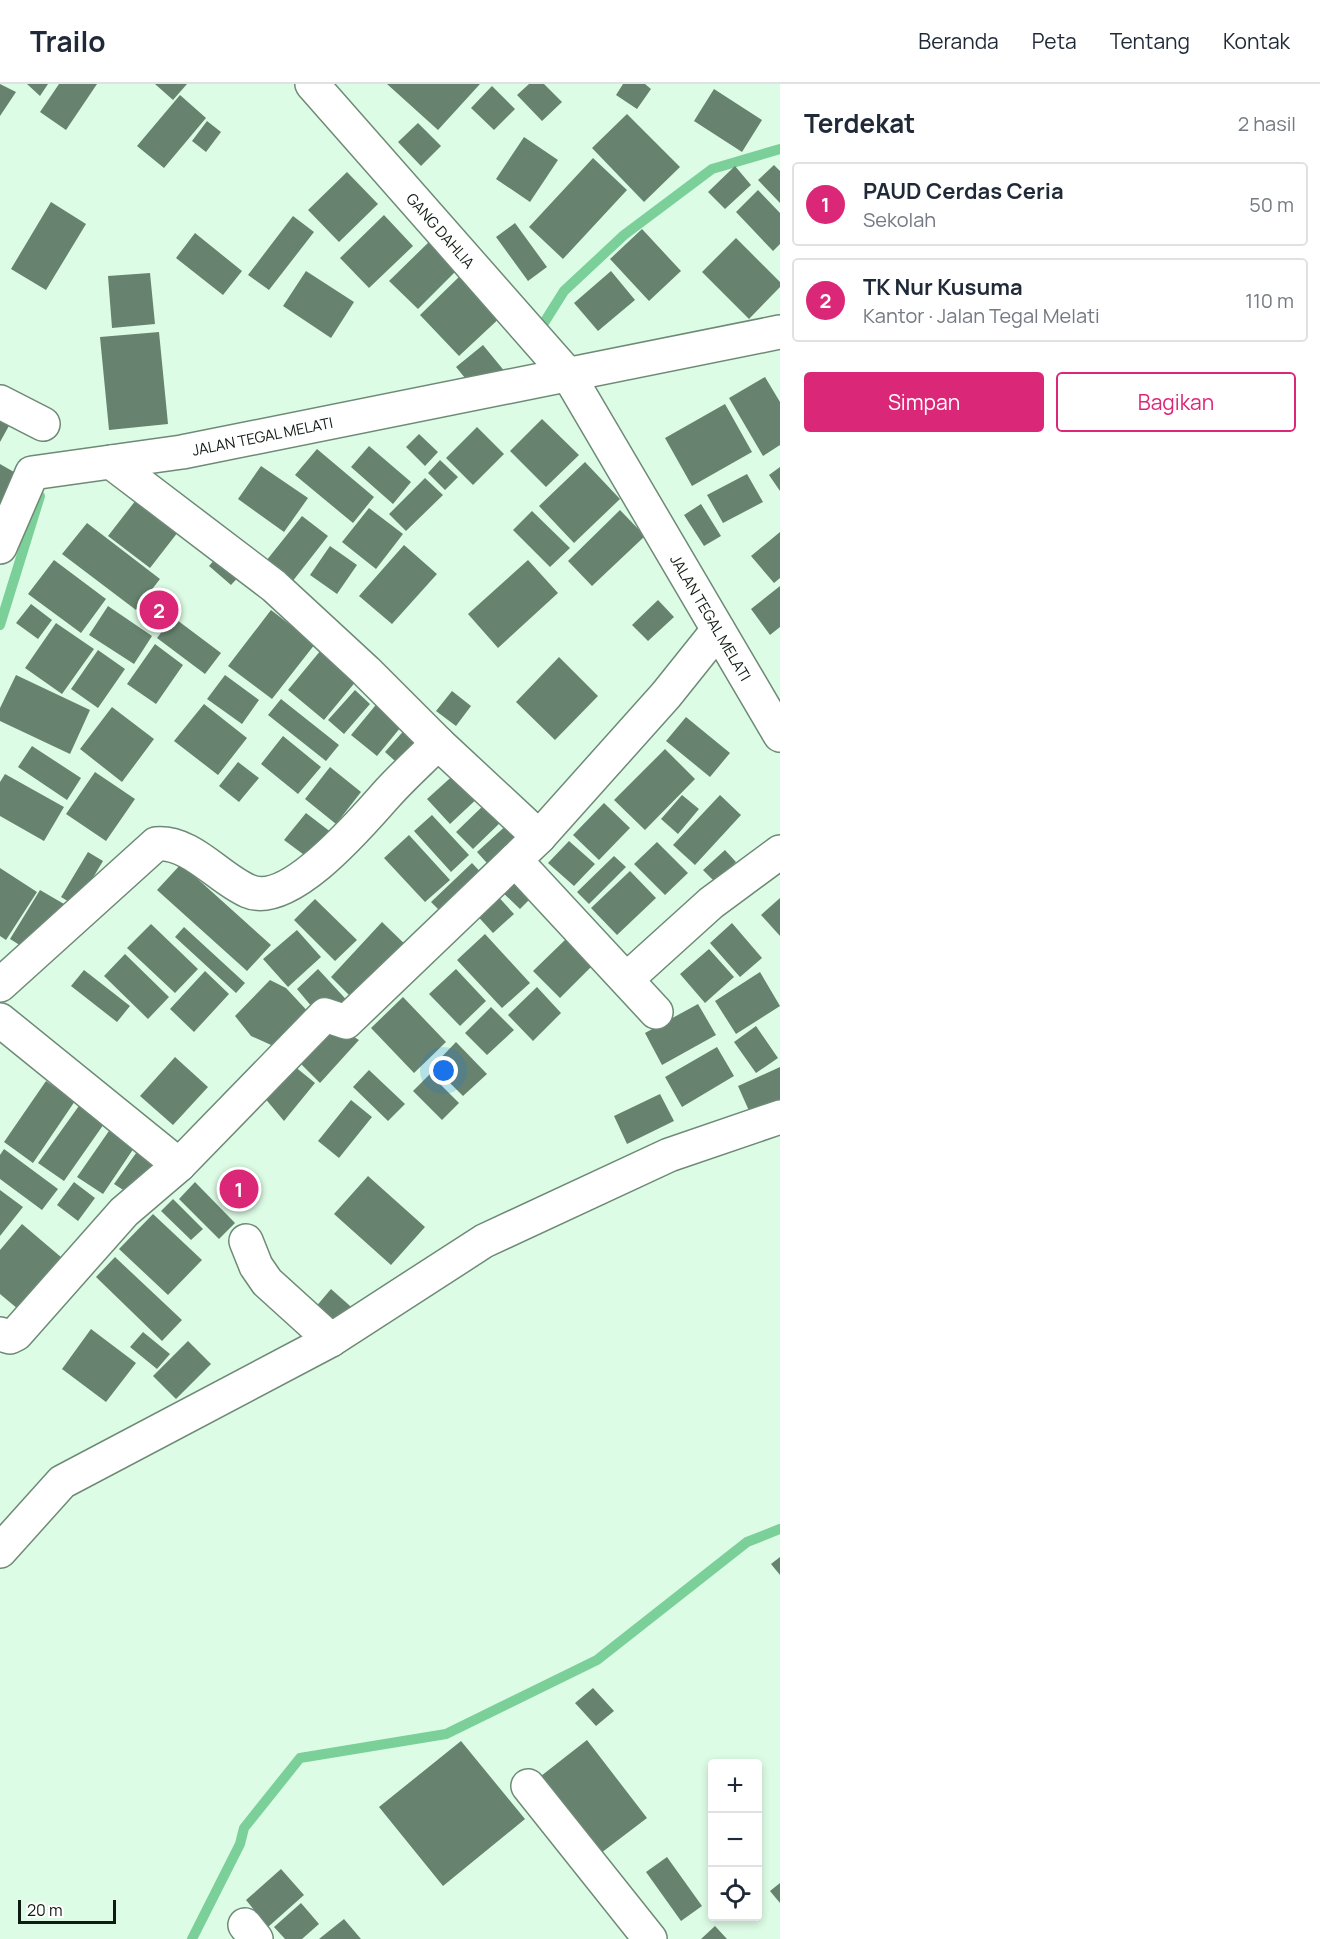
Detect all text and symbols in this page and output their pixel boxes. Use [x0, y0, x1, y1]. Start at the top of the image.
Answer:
text: Trailo [30, 22, 106, 60]
text: Beranda [918, 27, 999, 55]
text: Peta [1032, 27, 1077, 55]
text: Tentang [1110, 27, 1190, 55]
text: Kontak [1223, 27, 1290, 55]
text: Terdekat [804, 105, 915, 141]
text: 2 hasil [1238, 110, 1296, 137]
text: PAUD Cerdas Ceria [863, 176, 1064, 206]
street label: GANG DAHLIA [402, 188, 480, 273]
text: 1 [821, 191, 830, 218]
text: 50 m [1249, 191, 1294, 218]
text: Sekolah [863, 206, 936, 233]
text: TK Nur Kusuma [863, 272, 1023, 302]
text: 2 [820, 287, 831, 314]
text: 110 m [1245, 287, 1294, 314]
text: Kantor · Jalan Tegal Melati [863, 302, 1100, 329]
button: Simpan [804, 372, 1044, 432]
button: Bagikan [1056, 372, 1296, 432]
street label: JALAN TEGAL MELATI [190, 411, 335, 460]
street label: JALAN TEGAL MELATI [666, 550, 756, 685]
pin: 2 [140, 588, 178, 632]
your location [429, 1056, 458, 1085]
pin: 1 [220, 1166, 258, 1212]
map controls [708, 1759, 762, 1921]
button: + [708, 1759, 762, 1813]
button: − [708, 1813, 762, 1867]
button: locate [708, 1867, 762, 1921]
scale bar [18, 1897, 116, 1924]
text: 20 m [27, 1899, 63, 1921]

